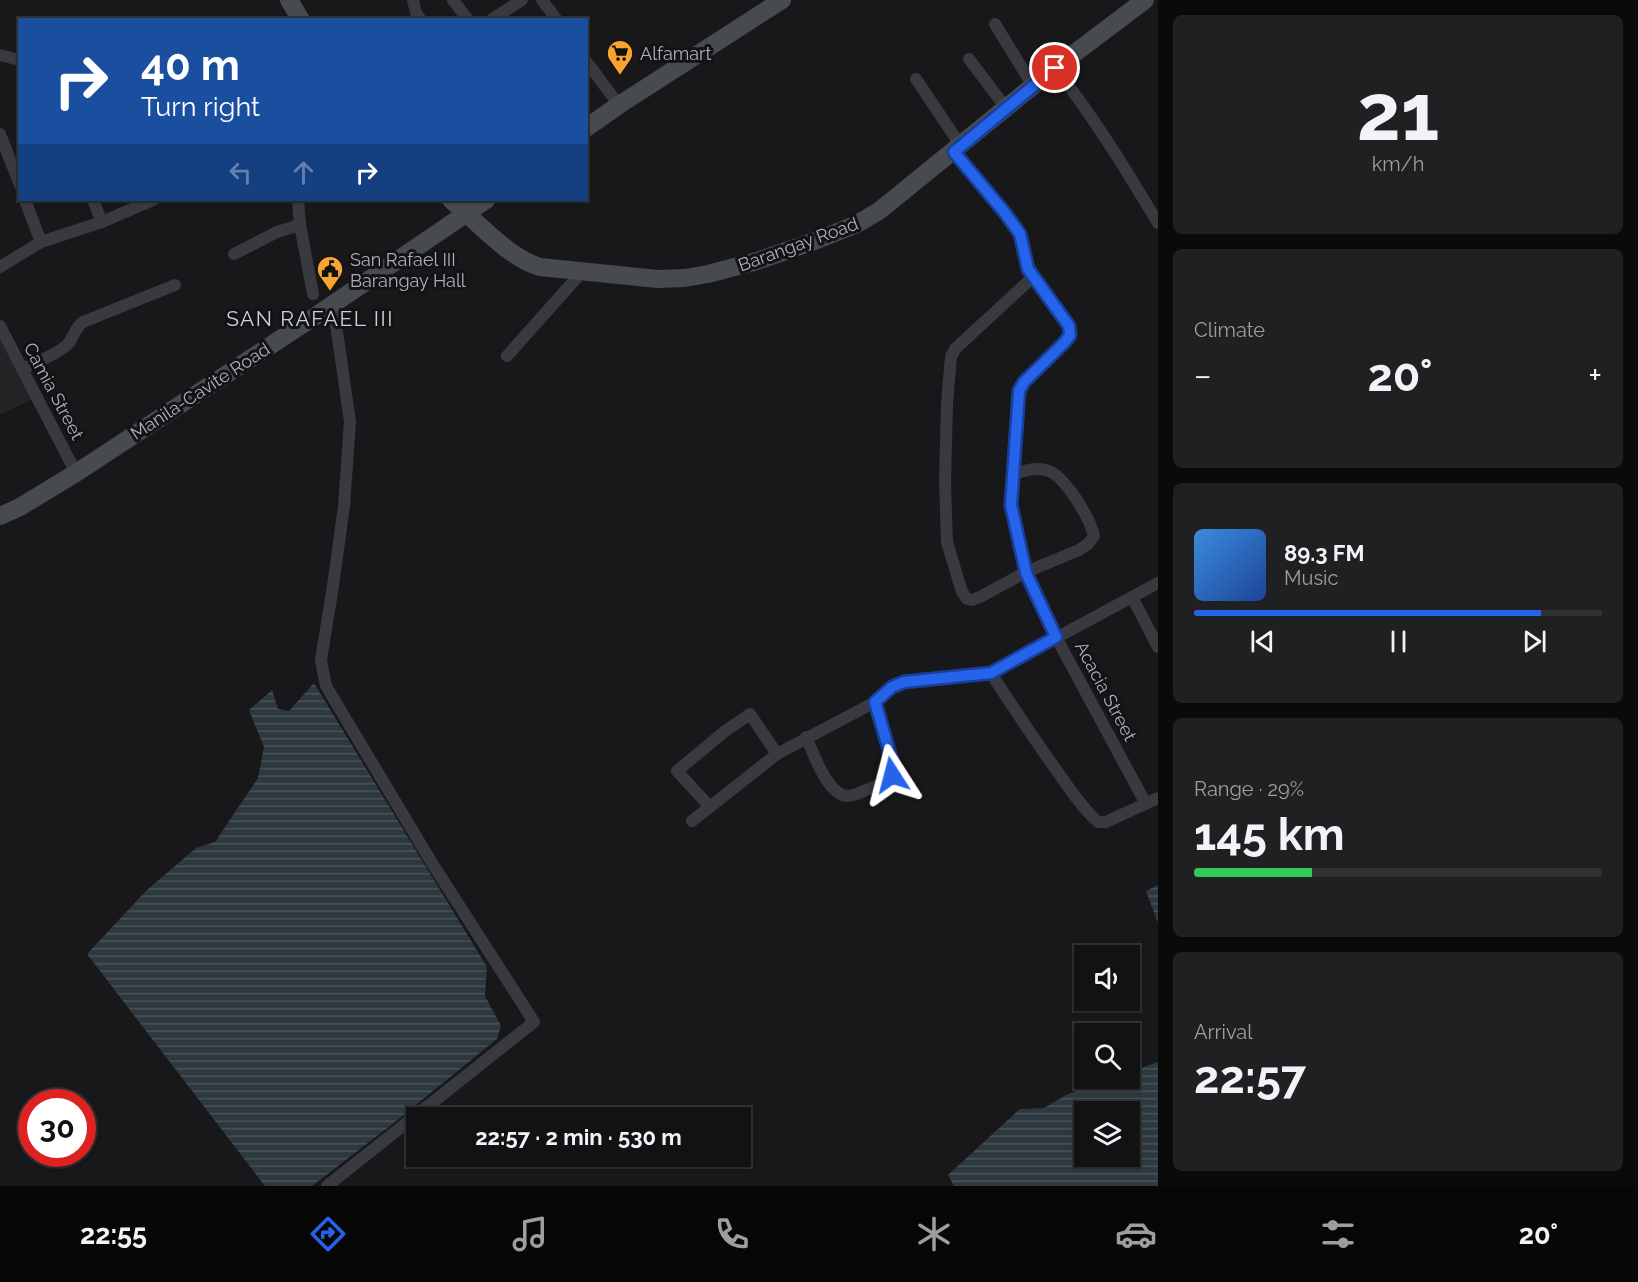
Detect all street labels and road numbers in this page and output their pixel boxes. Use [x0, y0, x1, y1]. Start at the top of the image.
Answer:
street label: Barangay Road [735, 213, 861, 275]
street label: Manila-Cavite Road [126, 338, 274, 444]
street label: Camia Street [20, 339, 88, 443]
street label: Acacia Street [1071, 638, 1141, 744]

